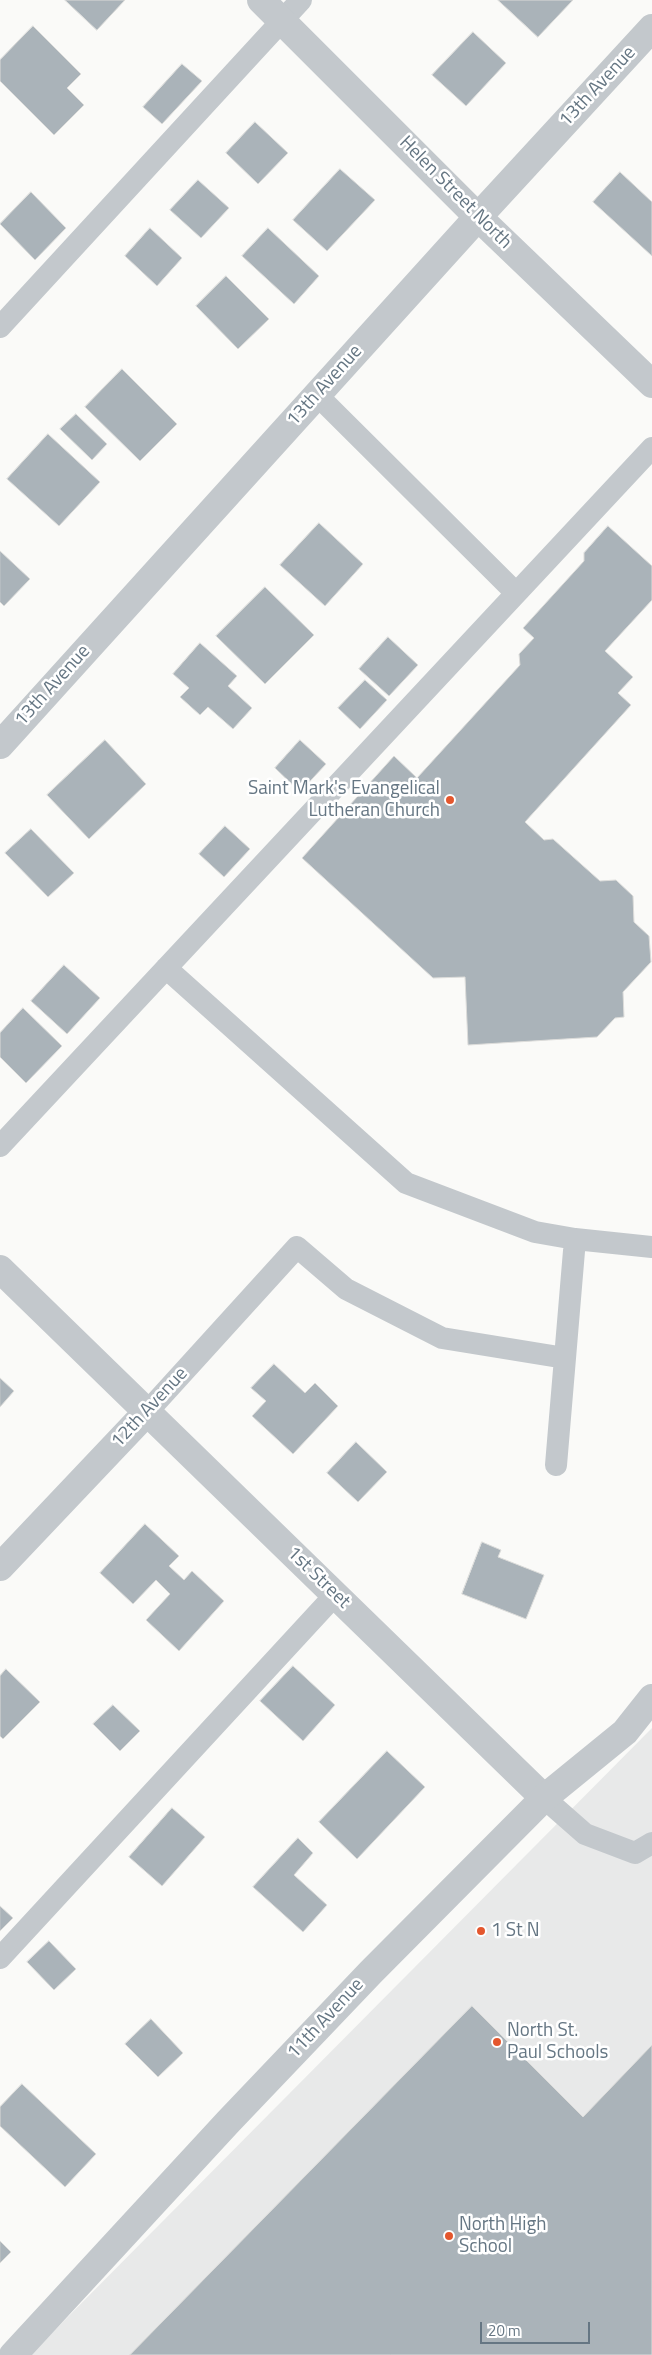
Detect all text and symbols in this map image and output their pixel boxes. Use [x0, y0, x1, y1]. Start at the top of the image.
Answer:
street label: 13th Avenue [555, 42, 641, 132]
street label: Helen Street North [394, 132, 516, 254]
street label: 13th Avenue [282, 341, 368, 431]
street label: 13th Avenue [10, 641, 96, 731]
place label: Saint Mark's Evangelical Lutheran Church [248, 778, 440, 822]
marker: Saint Mark's Evangelical Lutheran Church [444, 794, 456, 806]
street label: 12th Avenue [107, 1363, 193, 1453]
street label: 1st Street [282, 1542, 354, 1614]
place label: 1 St N [491, 1920, 540, 1942]
marker: 1 St N [475, 1925, 487, 1937]
street label: 11th Avenue [283, 1974, 369, 2064]
place label: North St. Paul Schools [507, 2020, 608, 2064]
marker: North St. Paul Schools [491, 2036, 503, 2048]
place label: North High School [459, 2214, 546, 2258]
marker: North High School [443, 2230, 455, 2242]
scale bar [482, 2312, 592, 2344]
text: 20 m [488, 2319, 521, 2342]

